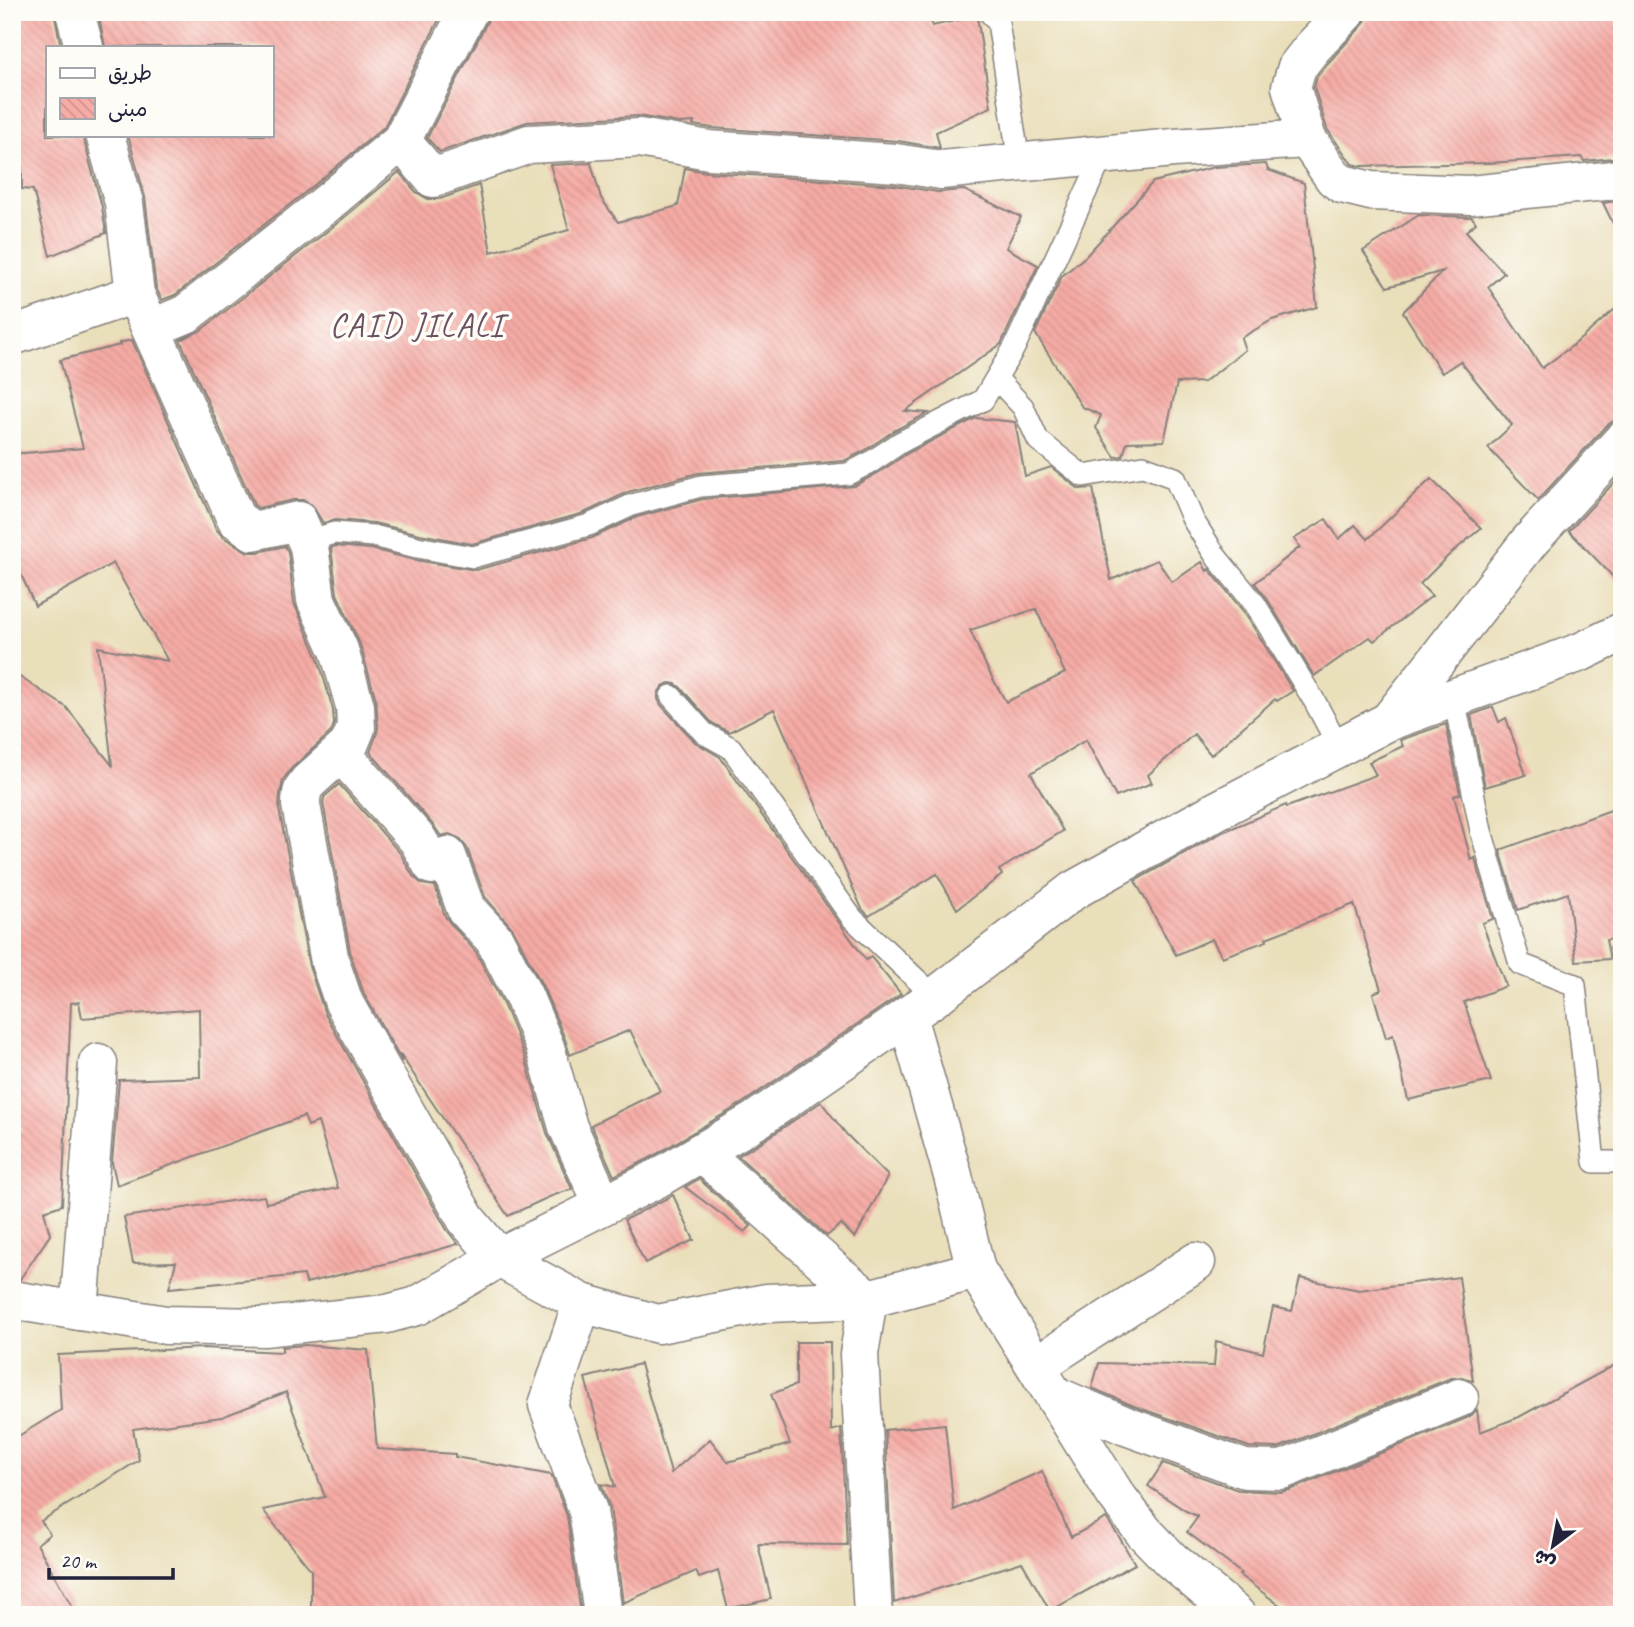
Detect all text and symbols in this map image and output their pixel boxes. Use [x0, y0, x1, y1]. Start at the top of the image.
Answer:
legend [46, 46, 273, 136]
text: طريق [108, 60, 152, 86]
text: مبنى [108, 96, 147, 123]
district label: CAID JILALI [330, 304, 509, 346]
north arrow [1518, 1512, 1588, 1582]
scale bar [49, 1536, 173, 1580]
text: ش [1529, 1544, 1560, 1575]
text: 20 m [60, 1548, 98, 1574]

